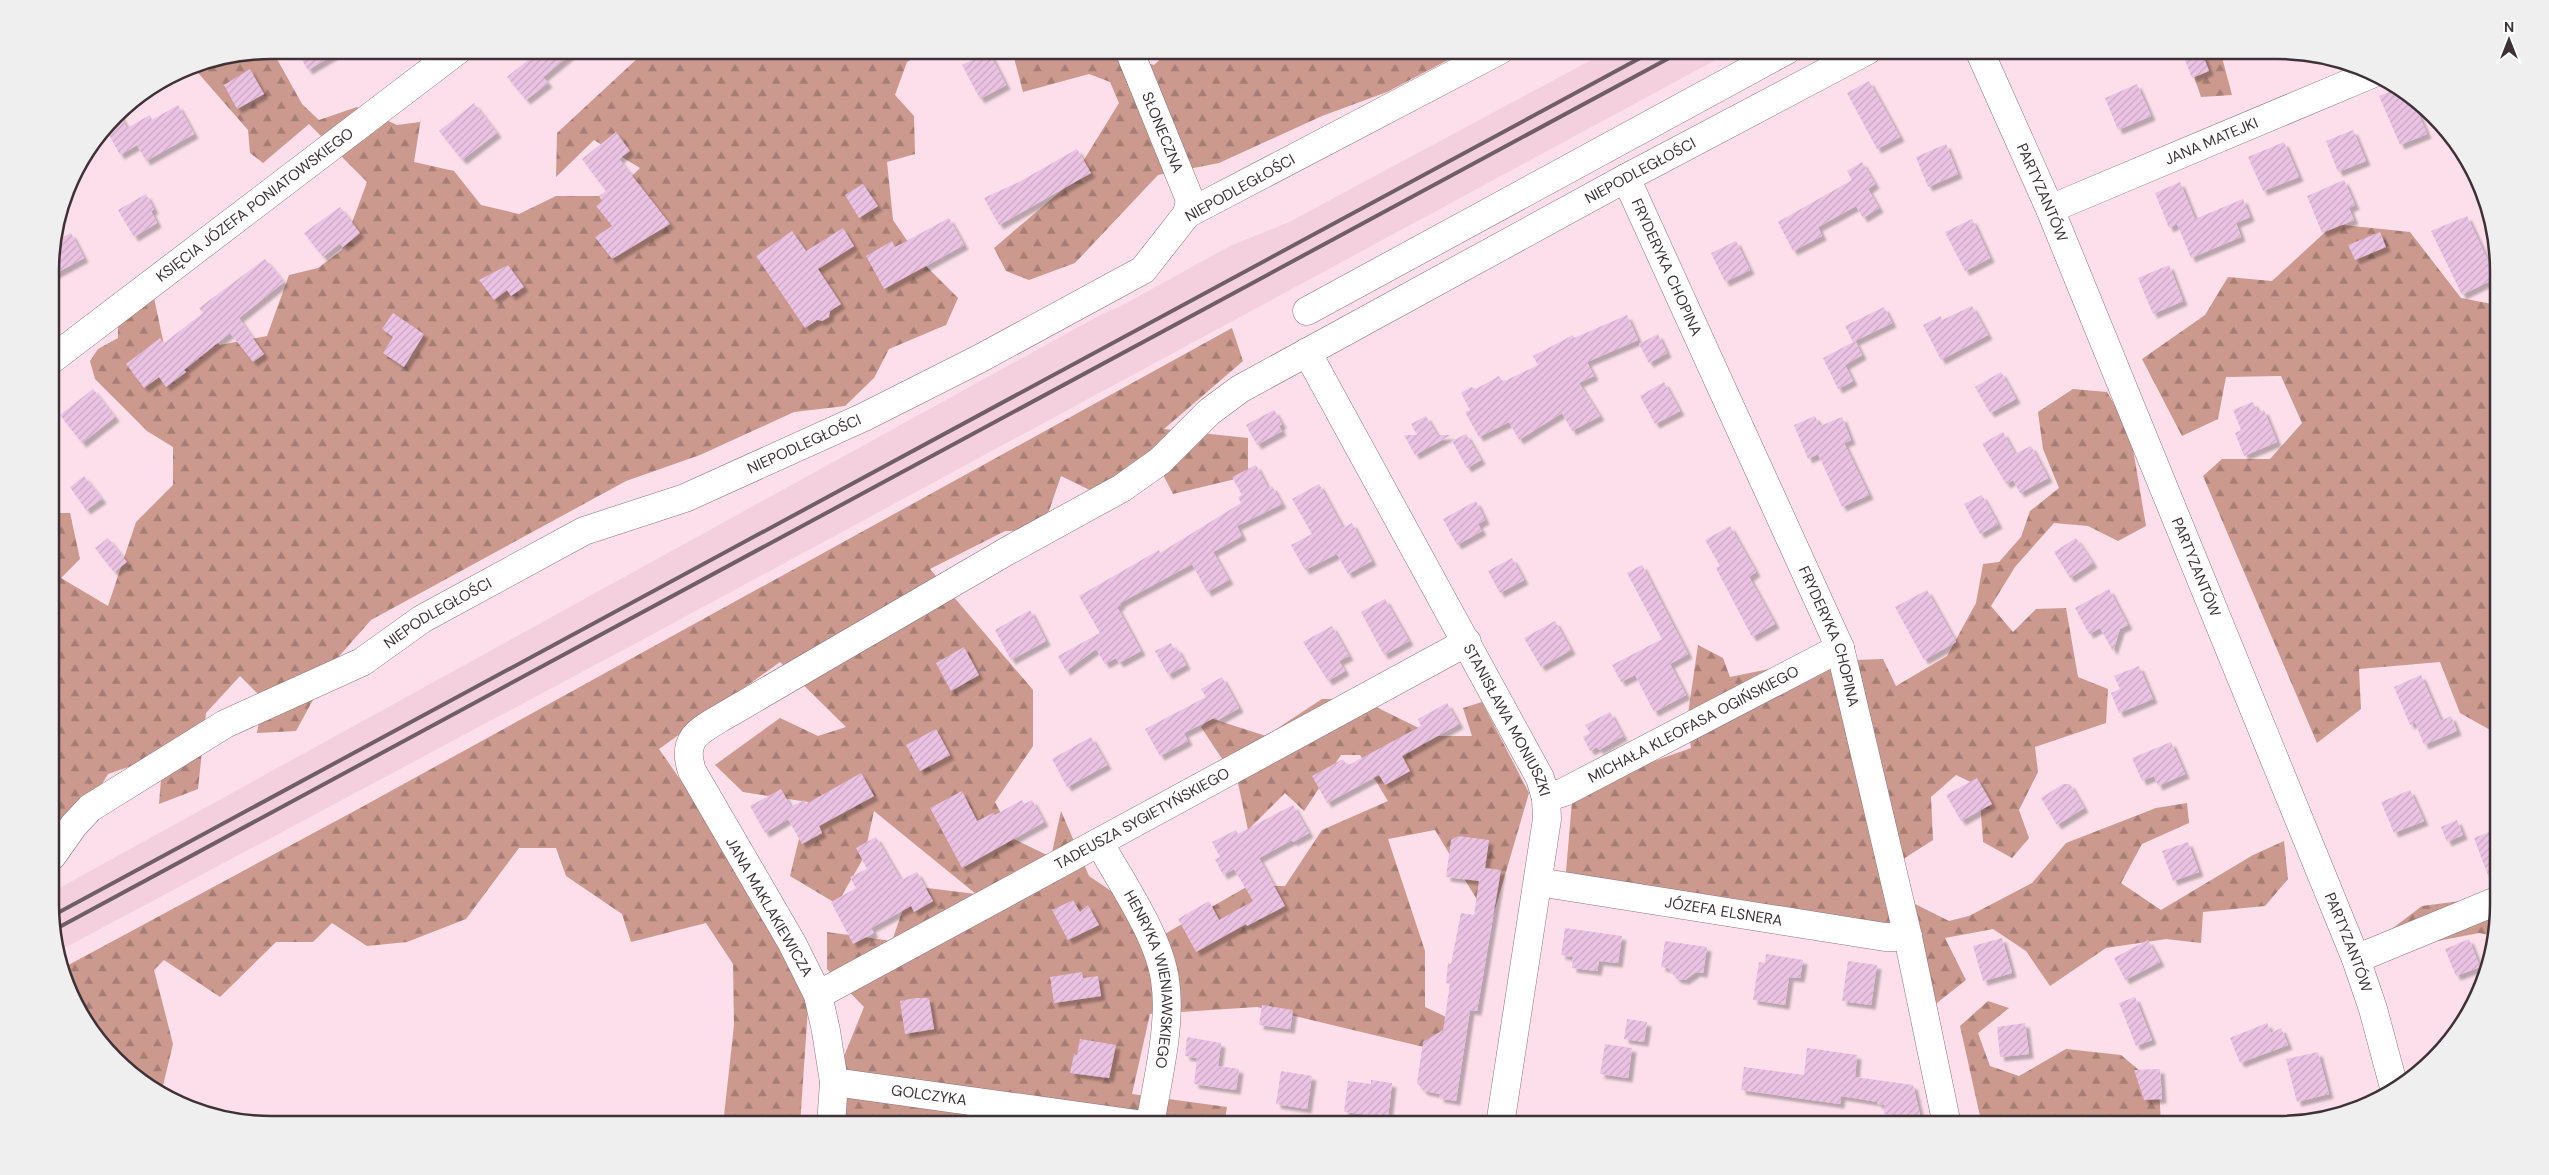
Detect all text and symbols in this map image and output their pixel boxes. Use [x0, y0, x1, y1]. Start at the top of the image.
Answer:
north arrow [2484, 15, 2534, 65]
text: N [2504, 18, 2514, 36]
street label: SŁONECZNA [1137, 89, 1188, 176]
street label: JANA MATEJKI [2162, 113, 2261, 170]
street label: KSIĘCIA JÓZEFA PONIATOWSKIEGO [152, 123, 357, 287]
street label: NIEPODLEGŁOŚCI [1581, 133, 1699, 209]
street label: PARTYZANTÓW [2012, 140, 2073, 245]
street label: NIEPODLEGŁOŚCI [1182, 150, 1298, 226]
street label: FRYDERYKA CHOPINA [1627, 195, 1707, 339]
street label: NIEPODLEGŁOŚCI [744, 410, 864, 478]
street label: PARTYZANTÓW [2167, 515, 2226, 620]
street label: FRYDERYKA CHOPINA [1794, 563, 1864, 709]
street label: NIEPODLEGŁOŚCI [380, 573, 495, 653]
street label: STANISŁAWA MONIUSZKI [1459, 640, 1555, 799]
street label: MICHAŁA KLEOFASA OGIŃSKIEGO [1585, 661, 1802, 788]
street label: TADEUSZA SYGIETYŃSKIEGO [1051, 763, 1233, 874]
street label: JANA MAKLAKIEWICZA [721, 834, 817, 981]
street label: HENRYKA WIENIAWSKIEGO [1119, 887, 1177, 1070]
street label: PARTYZANTÓW [2320, 890, 2377, 995]
street label: JÓZEFA ELSNERA [1663, 892, 1784, 931]
street label: GOLCZYKA [890, 1080, 968, 1110]

